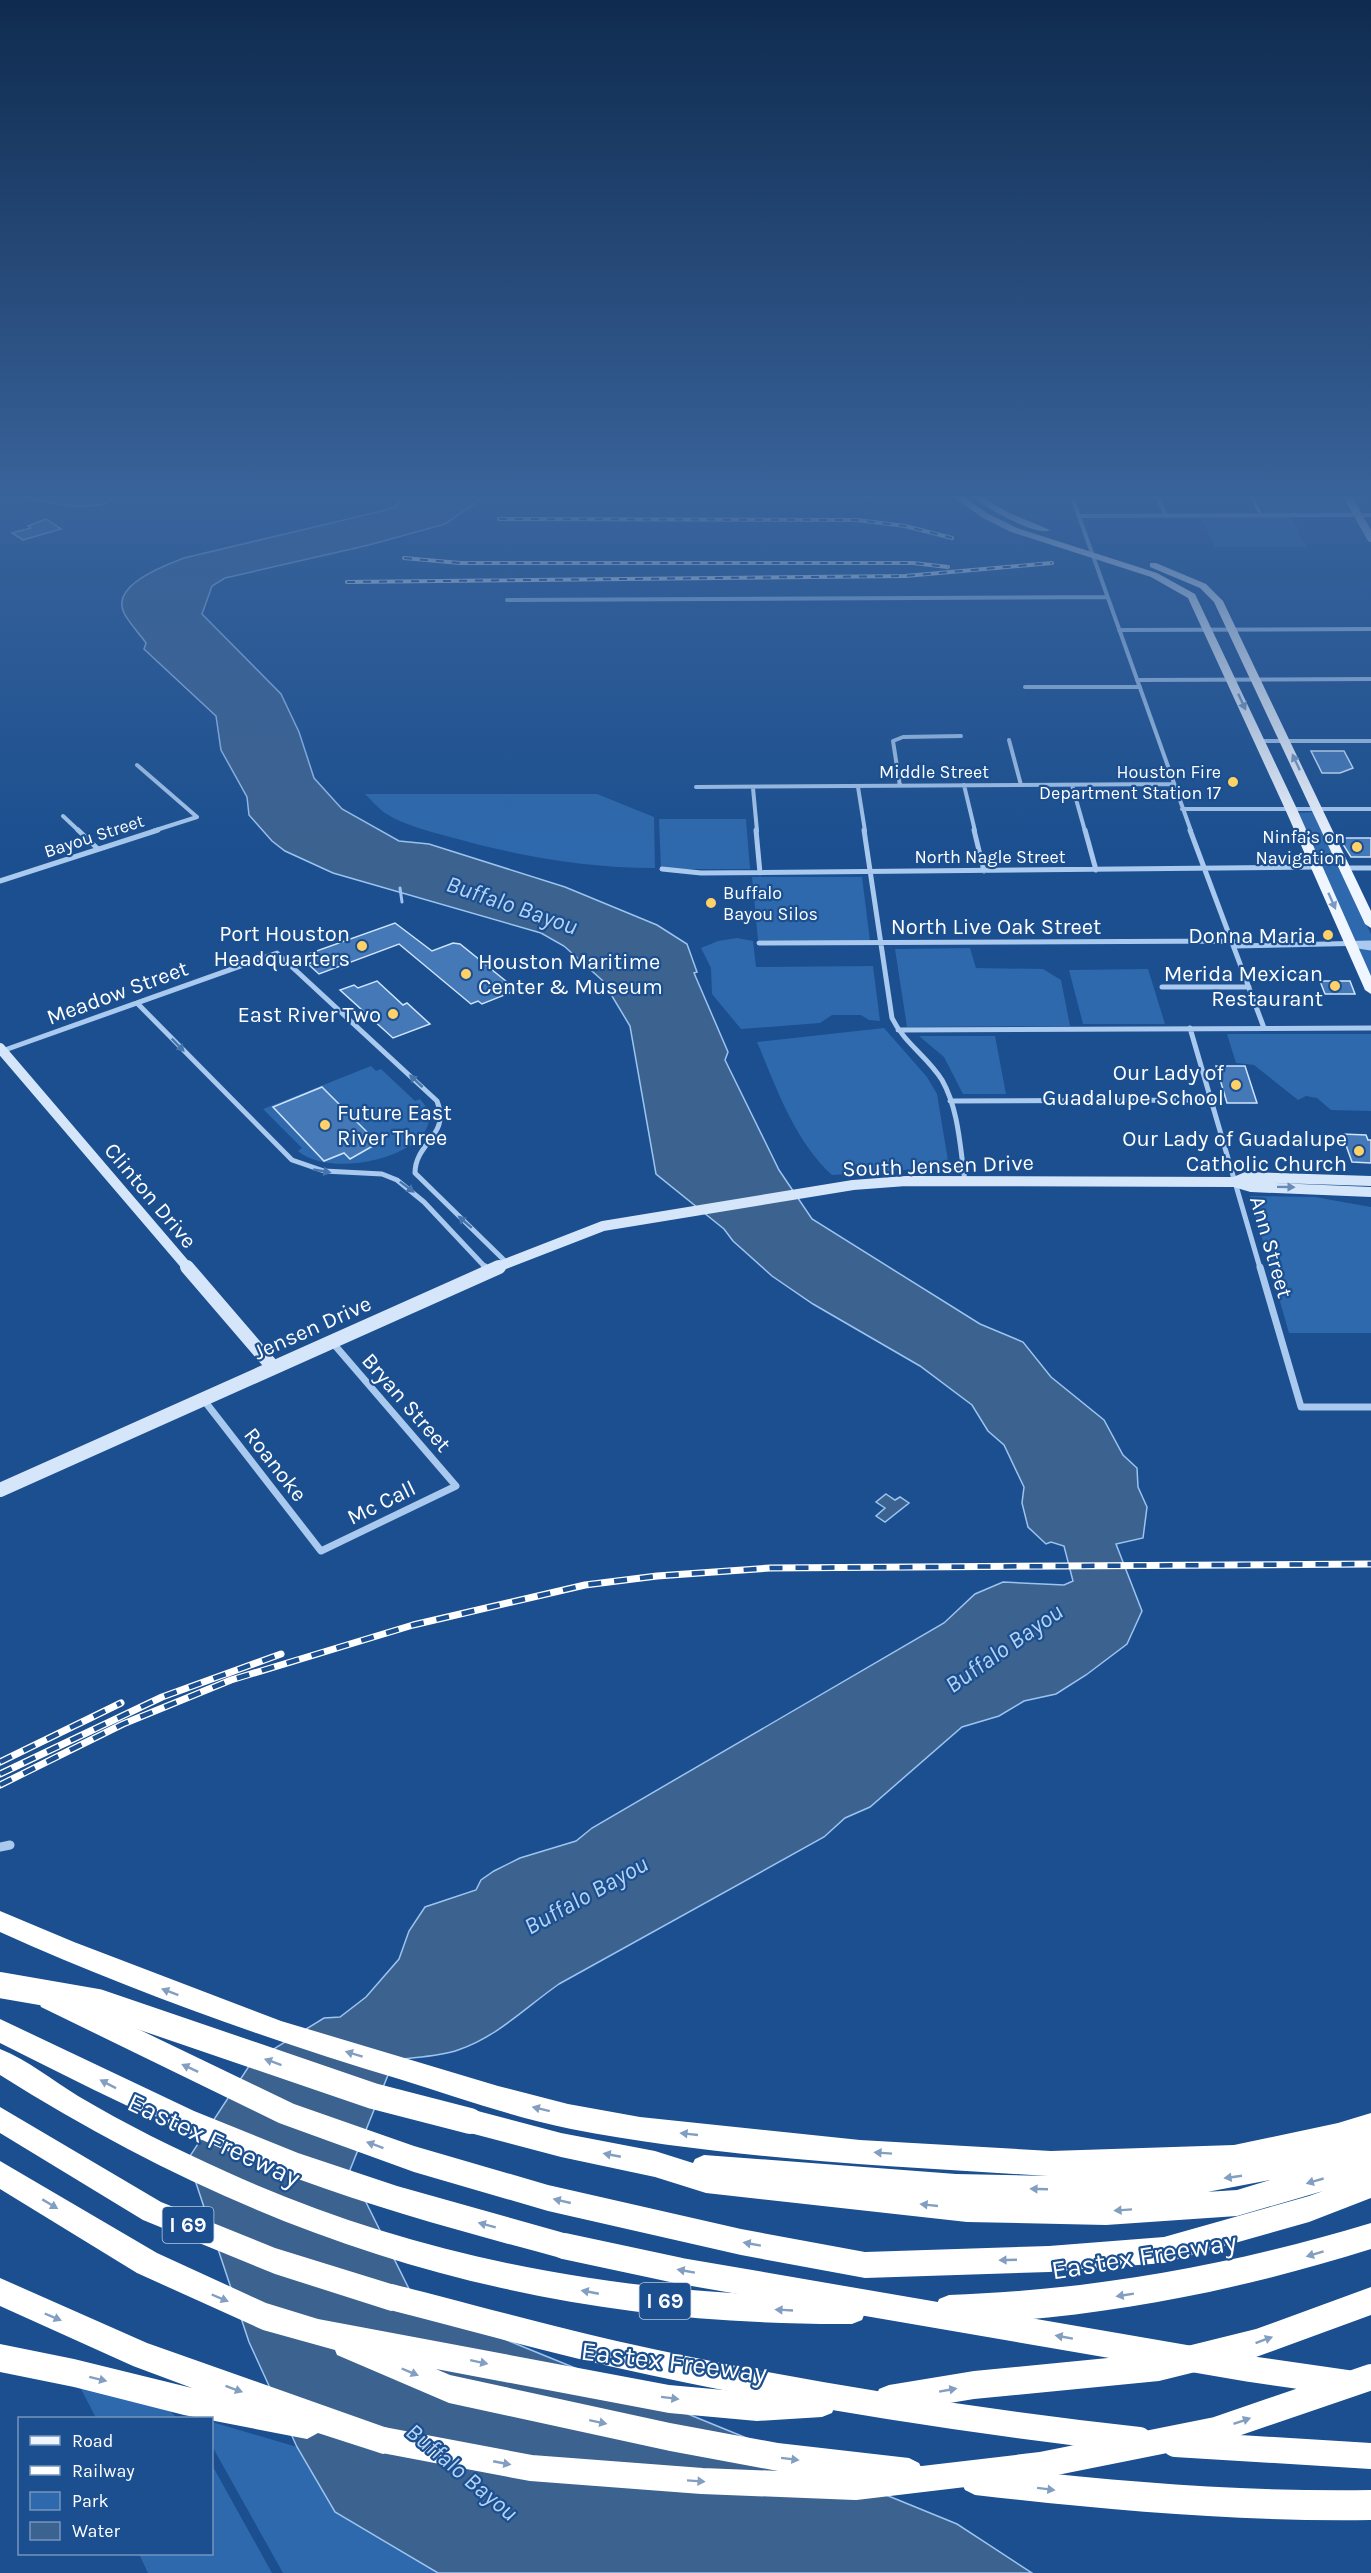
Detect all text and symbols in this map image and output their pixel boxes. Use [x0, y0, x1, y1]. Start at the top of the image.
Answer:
one-way arrow [1237, 693, 1246, 710]
one-way arrow [1291, 754, 1300, 771]
street label: Middle Street [879, 761, 989, 783]
place label: Houston Fire Department Station 17 [1039, 761, 1222, 804]
marker: Houston Fire Department Station 17 [1226, 775, 1240, 789]
street label: Bayou Street [41, 809, 147, 863]
place label: Ninfa’s on Navigation [1255, 826, 1345, 869]
marker: Ninfa’s on Navigation [1350, 840, 1364, 854]
street label: North Nagle Street [915, 846, 1066, 868]
water label: Buffalo Bayou [443, 869, 581, 941]
place label: Buffalo Bayou Silos [723, 882, 818, 925]
one-way arrow [1327, 892, 1337, 910]
marker: Buffalo Bayou Silos [704, 896, 718, 910]
street label: North Live Oak Street [891, 914, 1101, 940]
place label: Port Houston Headquarters [214, 921, 350, 972]
place label: Donna Maria [1188, 923, 1316, 949]
marker: Donna Maria [1321, 928, 1335, 942]
marker: Port Houston Headquarters [355, 939, 369, 953]
place label: Houston Maritime Center & Museum [478, 949, 663, 1000]
street label: Meadow Street [43, 955, 192, 1031]
place label: Merida Mexican Restaurant [1164, 961, 1323, 1012]
marker: Houston Maritime Center & Museum [459, 967, 473, 981]
marker: Merida Mexican Restaurant [1328, 979, 1342, 993]
place label: East River Two [237, 1002, 381, 1028]
marker: East River Two [386, 1007, 400, 1021]
one-way arrow [170, 1037, 184, 1051]
place label: Our Lady of Guadalupe School [1042, 1060, 1224, 1111]
one-way arrow [409, 1075, 424, 1088]
marker: Our Lady of Guadalupe School [1229, 1078, 1243, 1092]
place label: Future East River Three [337, 1100, 452, 1151]
marker: Future East River Three [318, 1118, 332, 1132]
place label: Our Lady of Guadalupe Catholic Church [1122, 1126, 1347, 1177]
street label: Clinton Drive [99, 1138, 202, 1254]
marker: Our Lady of Guadalupe Catholic Church [1352, 1144, 1366, 1158]
street label: South Jensen Drive [842, 1150, 1034, 1182]
one-way arrow [313, 1167, 332, 1176]
one-way arrow [400, 1180, 415, 1192]
one-way arrow [1277, 1183, 1296, 1192]
street label: Ann Street [1244, 1193, 1298, 1301]
one-way arrow [458, 1216, 473, 1229]
street label: Jensen Drive [249, 1290, 375, 1365]
street label: Bryan Street [356, 1348, 456, 1458]
street label: Roanoke [238, 1422, 312, 1507]
street label: Mc Call [343, 1475, 420, 1531]
water label: Buffalo Bayou [940, 1597, 1068, 1699]
water label: Buffalo Bayou [519, 1849, 653, 1941]
one-way arrow [161, 1986, 179, 1996]
one-way arrow [345, 2049, 363, 2058]
one-way arrow [264, 2057, 282, 2066]
one-way arrow [181, 2063, 198, 2072]
one-way arrow [100, 2080, 117, 2089]
street label: Eastex Freeway [122, 2086, 306, 2194]
one-way arrow [532, 2104, 550, 2113]
one-way arrow [680, 2129, 699, 2139]
one-way arrow [366, 2140, 384, 2150]
one-way arrow [874, 2148, 893, 2158]
one-way arrow [603, 2150, 622, 2159]
one-way arrow [1224, 2172, 1243, 2181]
one-way arrow [1306, 2177, 1324, 2187]
one-way arrow [1029, 2185, 1048, 2194]
one-way arrow [553, 2196, 571, 2206]
one-way arrow [42, 2199, 59, 2209]
one-way arrow [919, 2200, 938, 2210]
one-way arrow [1114, 2206, 1133, 2215]
road number: I 69 [162, 2207, 213, 2243]
one-way arrow [478, 2220, 496, 2229]
street label: Eastex Freeway [1049, 2225, 1239, 2286]
one-way arrow [742, 2239, 761, 2248]
one-way arrow [1306, 2250, 1324, 2259]
one-way arrow [999, 2256, 1018, 2265]
one-way arrow [676, 2267, 695, 2276]
road number: I 69 [640, 2283, 690, 2319]
one-way arrow [580, 2287, 599, 2296]
one-way arrow [1115, 2291, 1134, 2300]
one-way arrow [212, 2293, 230, 2303]
one-way arrow [774, 2305, 793, 2314]
one-way arrow [44, 2312, 62, 2322]
one-way arrow [1055, 2332, 1074, 2341]
street label: Eastex Freeway [579, 2335, 769, 2389]
one-way arrow [1255, 2335, 1273, 2345]
one-way arrow [469, 2357, 488, 2367]
one-way arrow [402, 2367, 420, 2377]
one-way arrow [89, 2375, 107, 2385]
one-way arrow [225, 2385, 243, 2395]
one-way arrow [938, 2385, 957, 2394]
one-way arrow [661, 2394, 680, 2403]
one-way arrow [1233, 2416, 1251, 2426]
legend [18, 2417, 213, 2555]
water label: Buffalo Bayou [400, 2417, 524, 2527]
one-way arrow [589, 2417, 608, 2427]
text: Road [72, 2430, 113, 2452]
one-way arrow [780, 2454, 799, 2463]
one-way arrow [493, 2459, 512, 2468]
text: Railway [72, 2460, 135, 2482]
one-way arrow [687, 2476, 706, 2485]
one-way arrow [1036, 2484, 1055, 2494]
text: Park [72, 2490, 109, 2512]
text: Water [72, 2520, 120, 2542]

